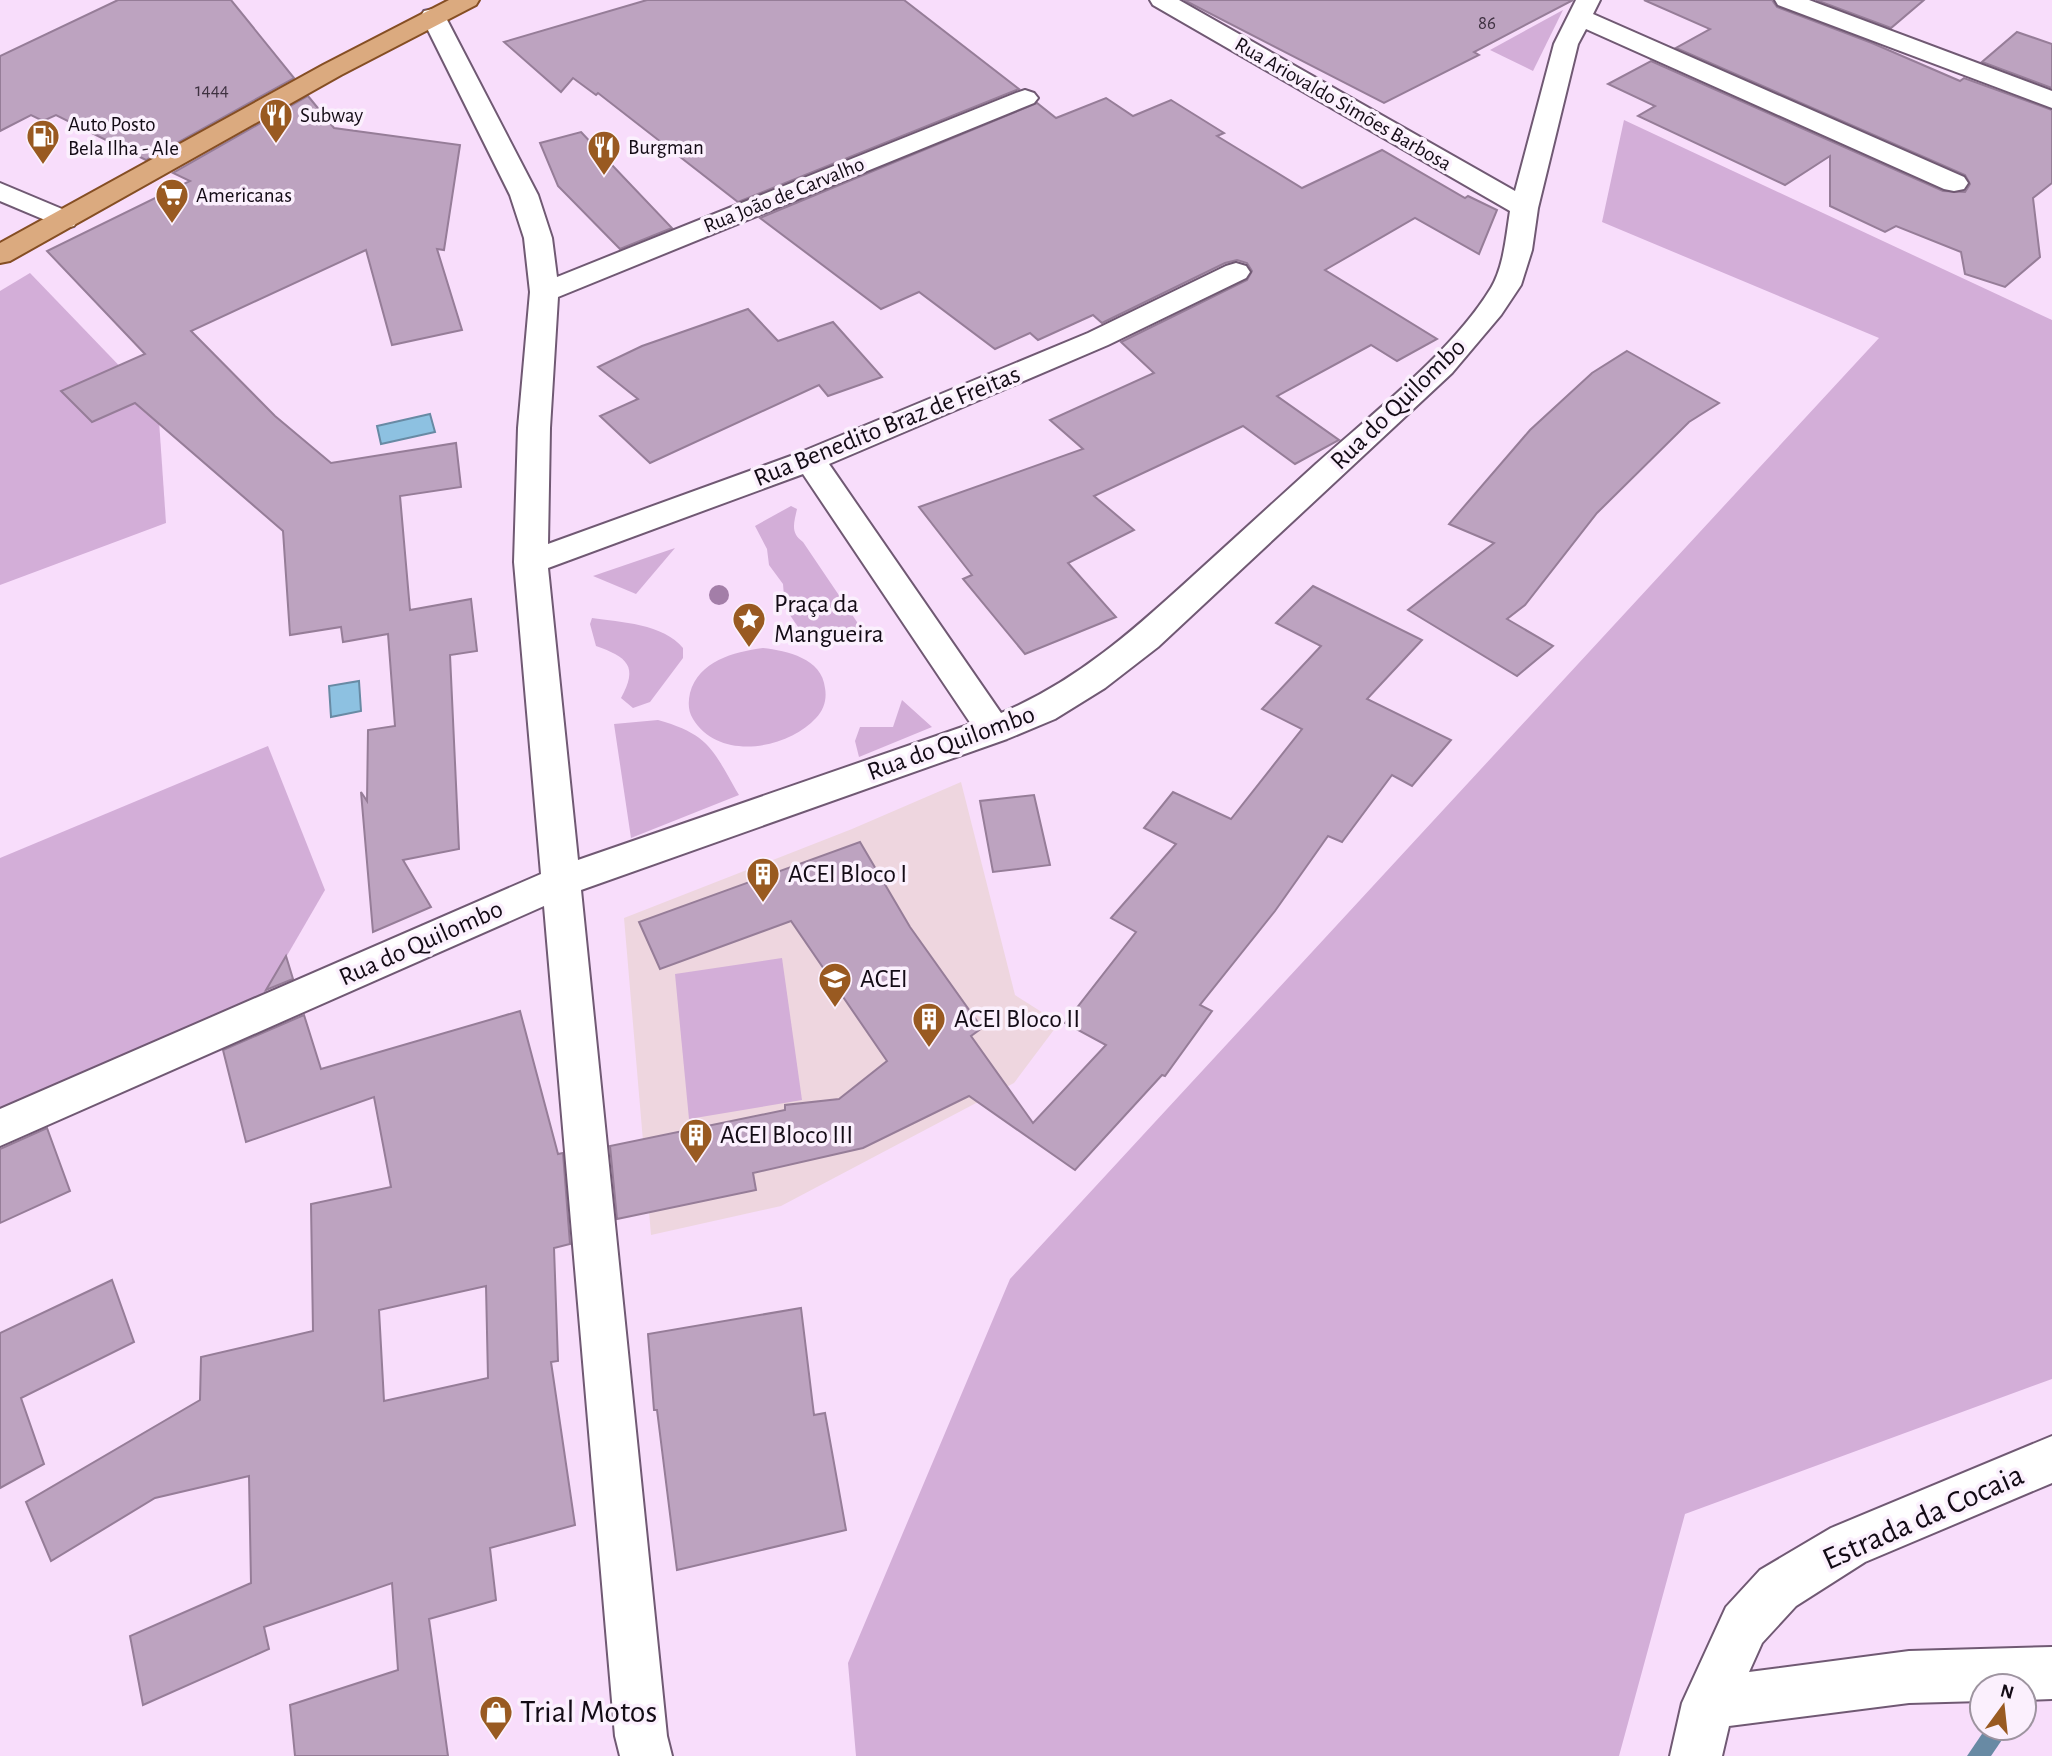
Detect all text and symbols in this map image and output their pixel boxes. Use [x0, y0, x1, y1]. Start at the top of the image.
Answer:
house number: 86 [1478, 14, 1496, 33]
street label: Rua Ariovaldo Simões Barbosa [1231, 33, 1455, 175]
house number: 1444 [195, 81, 229, 100]
restaurant icon: Subway [257, 96, 295, 145]
place label: Subway [300, 105, 363, 126]
place label: Auto Posto Bela Ilha - Ale [68, 114, 179, 159]
fuel station icon: Auto Posto Bela Ilha - Ale [24, 117, 62, 166]
restaurant icon: Burgman [585, 128, 623, 177]
place label: Burgman [628, 137, 704, 158]
street label: Rua João de Carvalho [701, 153, 867, 237]
supermarket icon: Americanas [153, 176, 191, 225]
place label: Americanas [196, 185, 292, 206]
street label: Rua do Quilombo [1326, 334, 1470, 474]
street label: Rua Benedito Braz de Freitas [750, 361, 1024, 491]
place label: Praça da Mangueira [774, 591, 884, 647]
place icon: Praça da Mangueira [730, 600, 768, 649]
street label: Rua do Quilombo [864, 701, 1038, 785]
building icon: ACEI Bloco I [744, 855, 782, 904]
place label: ACEI Bloco I [788, 861, 907, 887]
street label: Rua do Quilombo [335, 895, 507, 991]
school or university icon: ACEI [816, 960, 854, 1009]
place label: ACEI [860, 966, 908, 992]
building icon: ACEI Bloco II [910, 1000, 948, 1049]
place label: ACEI Bloco II [954, 1006, 1080, 1032]
building icon: ACEI Bloco III [677, 1116, 715, 1165]
place label: ACEI Bloco III [720, 1122, 853, 1148]
street label: Estrada da Cocaia [1818, 1458, 2028, 1576]
north arrow [1968, 1672, 2038, 1742]
text: N [1998, 1681, 2016, 1703]
shop icon: Trial Motos [477, 1693, 515, 1742]
place label: Trial Motos [520, 1696, 657, 1728]

